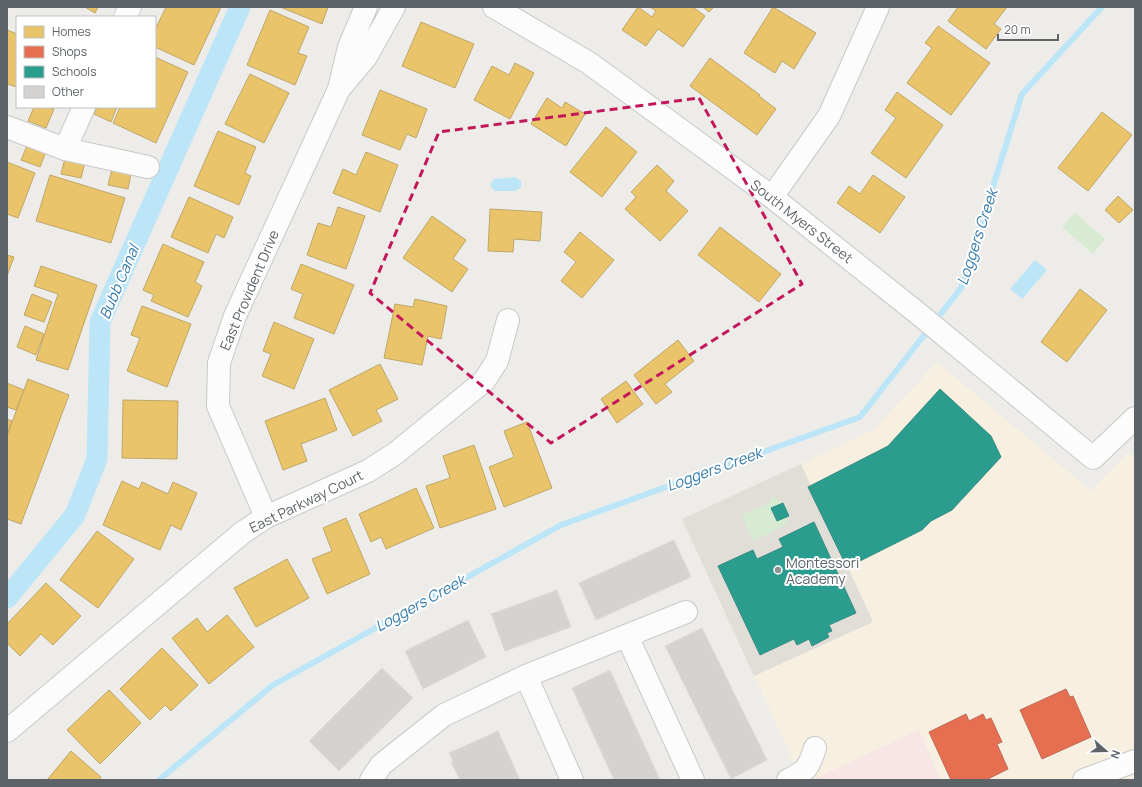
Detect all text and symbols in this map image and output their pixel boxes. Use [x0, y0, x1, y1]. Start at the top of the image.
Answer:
legend [16, 16, 156, 108]
scale bar [998, 16, 1058, 42]
text: 20 m [1004, 21, 1031, 38]
text: Homes [52, 23, 91, 40]
text: Shops [52, 43, 87, 60]
text: Schools [52, 63, 96, 80]
text: Other [52, 83, 85, 100]
street label: South Myers Street [747, 175, 857, 267]
water label: Loggers Creek [952, 184, 1003, 288]
street label: East Provident Drive [215, 227, 283, 353]
water label: Bubb Canal [94, 239, 145, 322]
water label: Loggers Creek [663, 441, 767, 496]
street label: East Parkway Court [246, 465, 366, 537]
place label: Montessori Academy [786, 553, 859, 588]
marker: Montessori Academy [773, 565, 783, 575]
water label: Loggers Creek [371, 568, 471, 636]
north arrow [1086, 731, 1126, 771]
text: N [1107, 748, 1124, 761]

